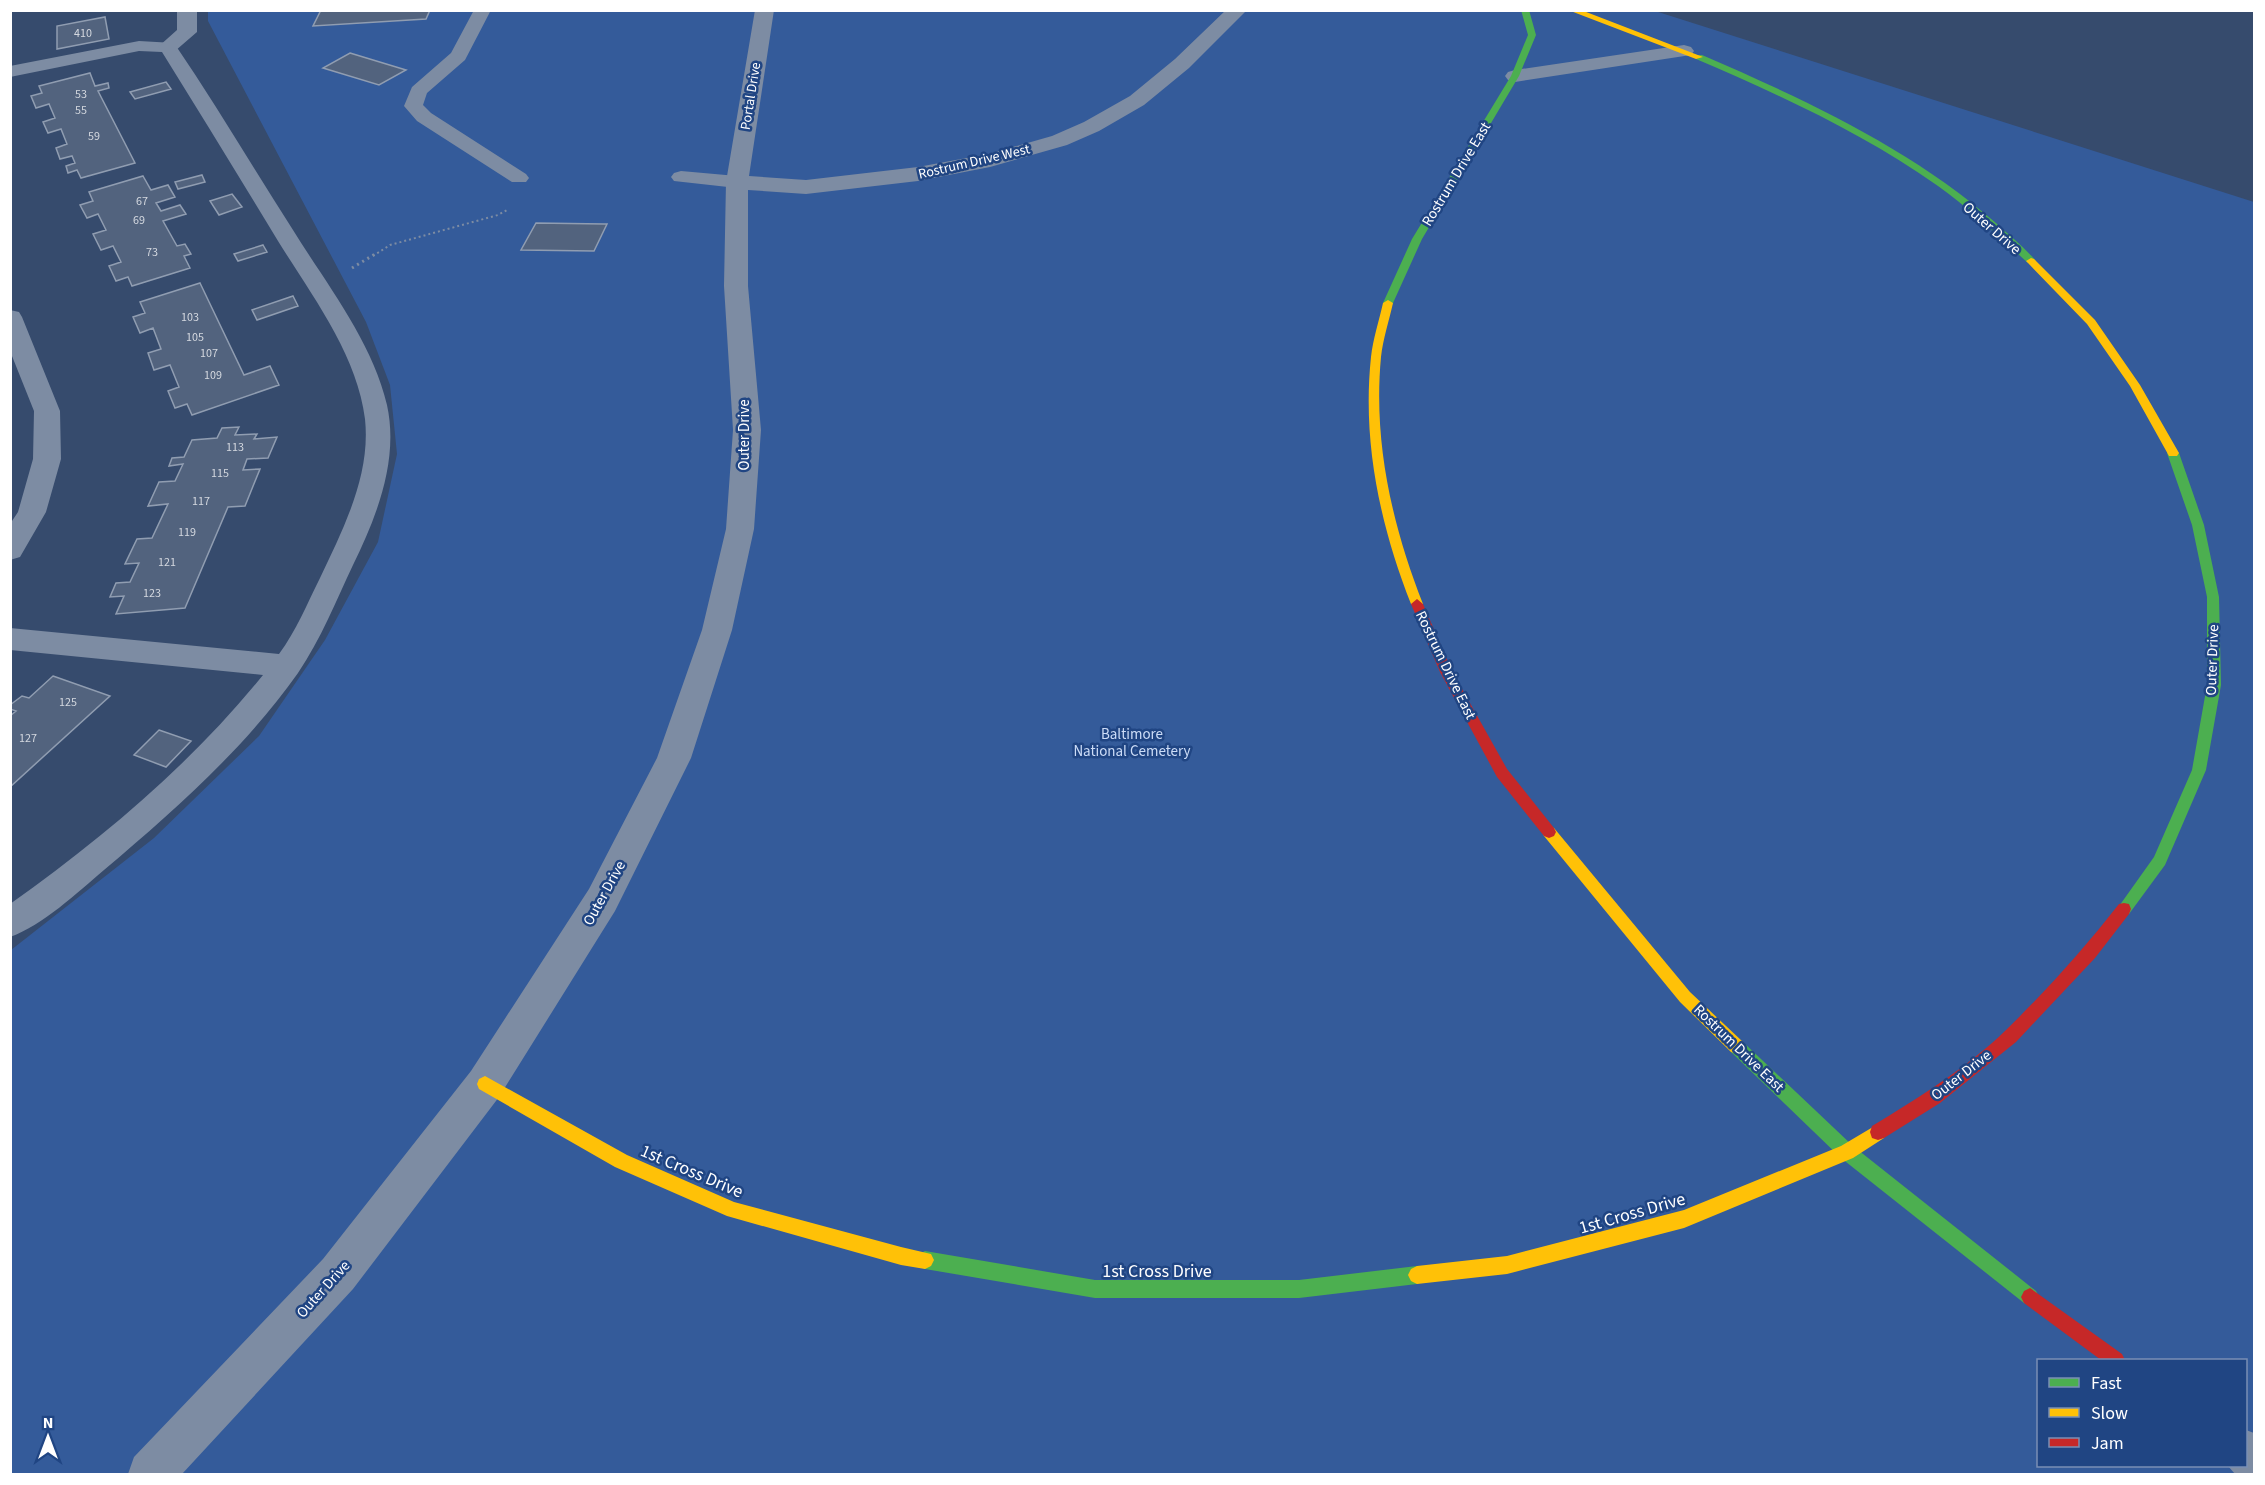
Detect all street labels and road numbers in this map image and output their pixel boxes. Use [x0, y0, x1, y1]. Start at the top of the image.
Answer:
street label: Portal Drive [736, 61, 766, 131]
street label: Rostrum Drive East [1417, 118, 1496, 230]
street label: Rostrum Drive West [916, 139, 1032, 185]
street label: Outer Drive [1958, 197, 2025, 260]
street label: Outer Drive [734, 399, 755, 471]
street label: Rostrum Drive East [1410, 607, 1481, 723]
street label: Outer Drive [2201, 624, 2224, 696]
street label: Outer Drive [578, 857, 631, 929]
street label: Rostrum Drive East [1689, 1000, 1789, 1097]
street label: Outer Drive [1927, 1045, 1996, 1106]
street label: 1st Cross Drive [636, 1139, 747, 1204]
street label: 1st Cross Drive [1576, 1186, 1688, 1241]
street label: Outer Drive [292, 1256, 355, 1323]
street label: 1st Cross Drive [1102, 1259, 1212, 1284]

